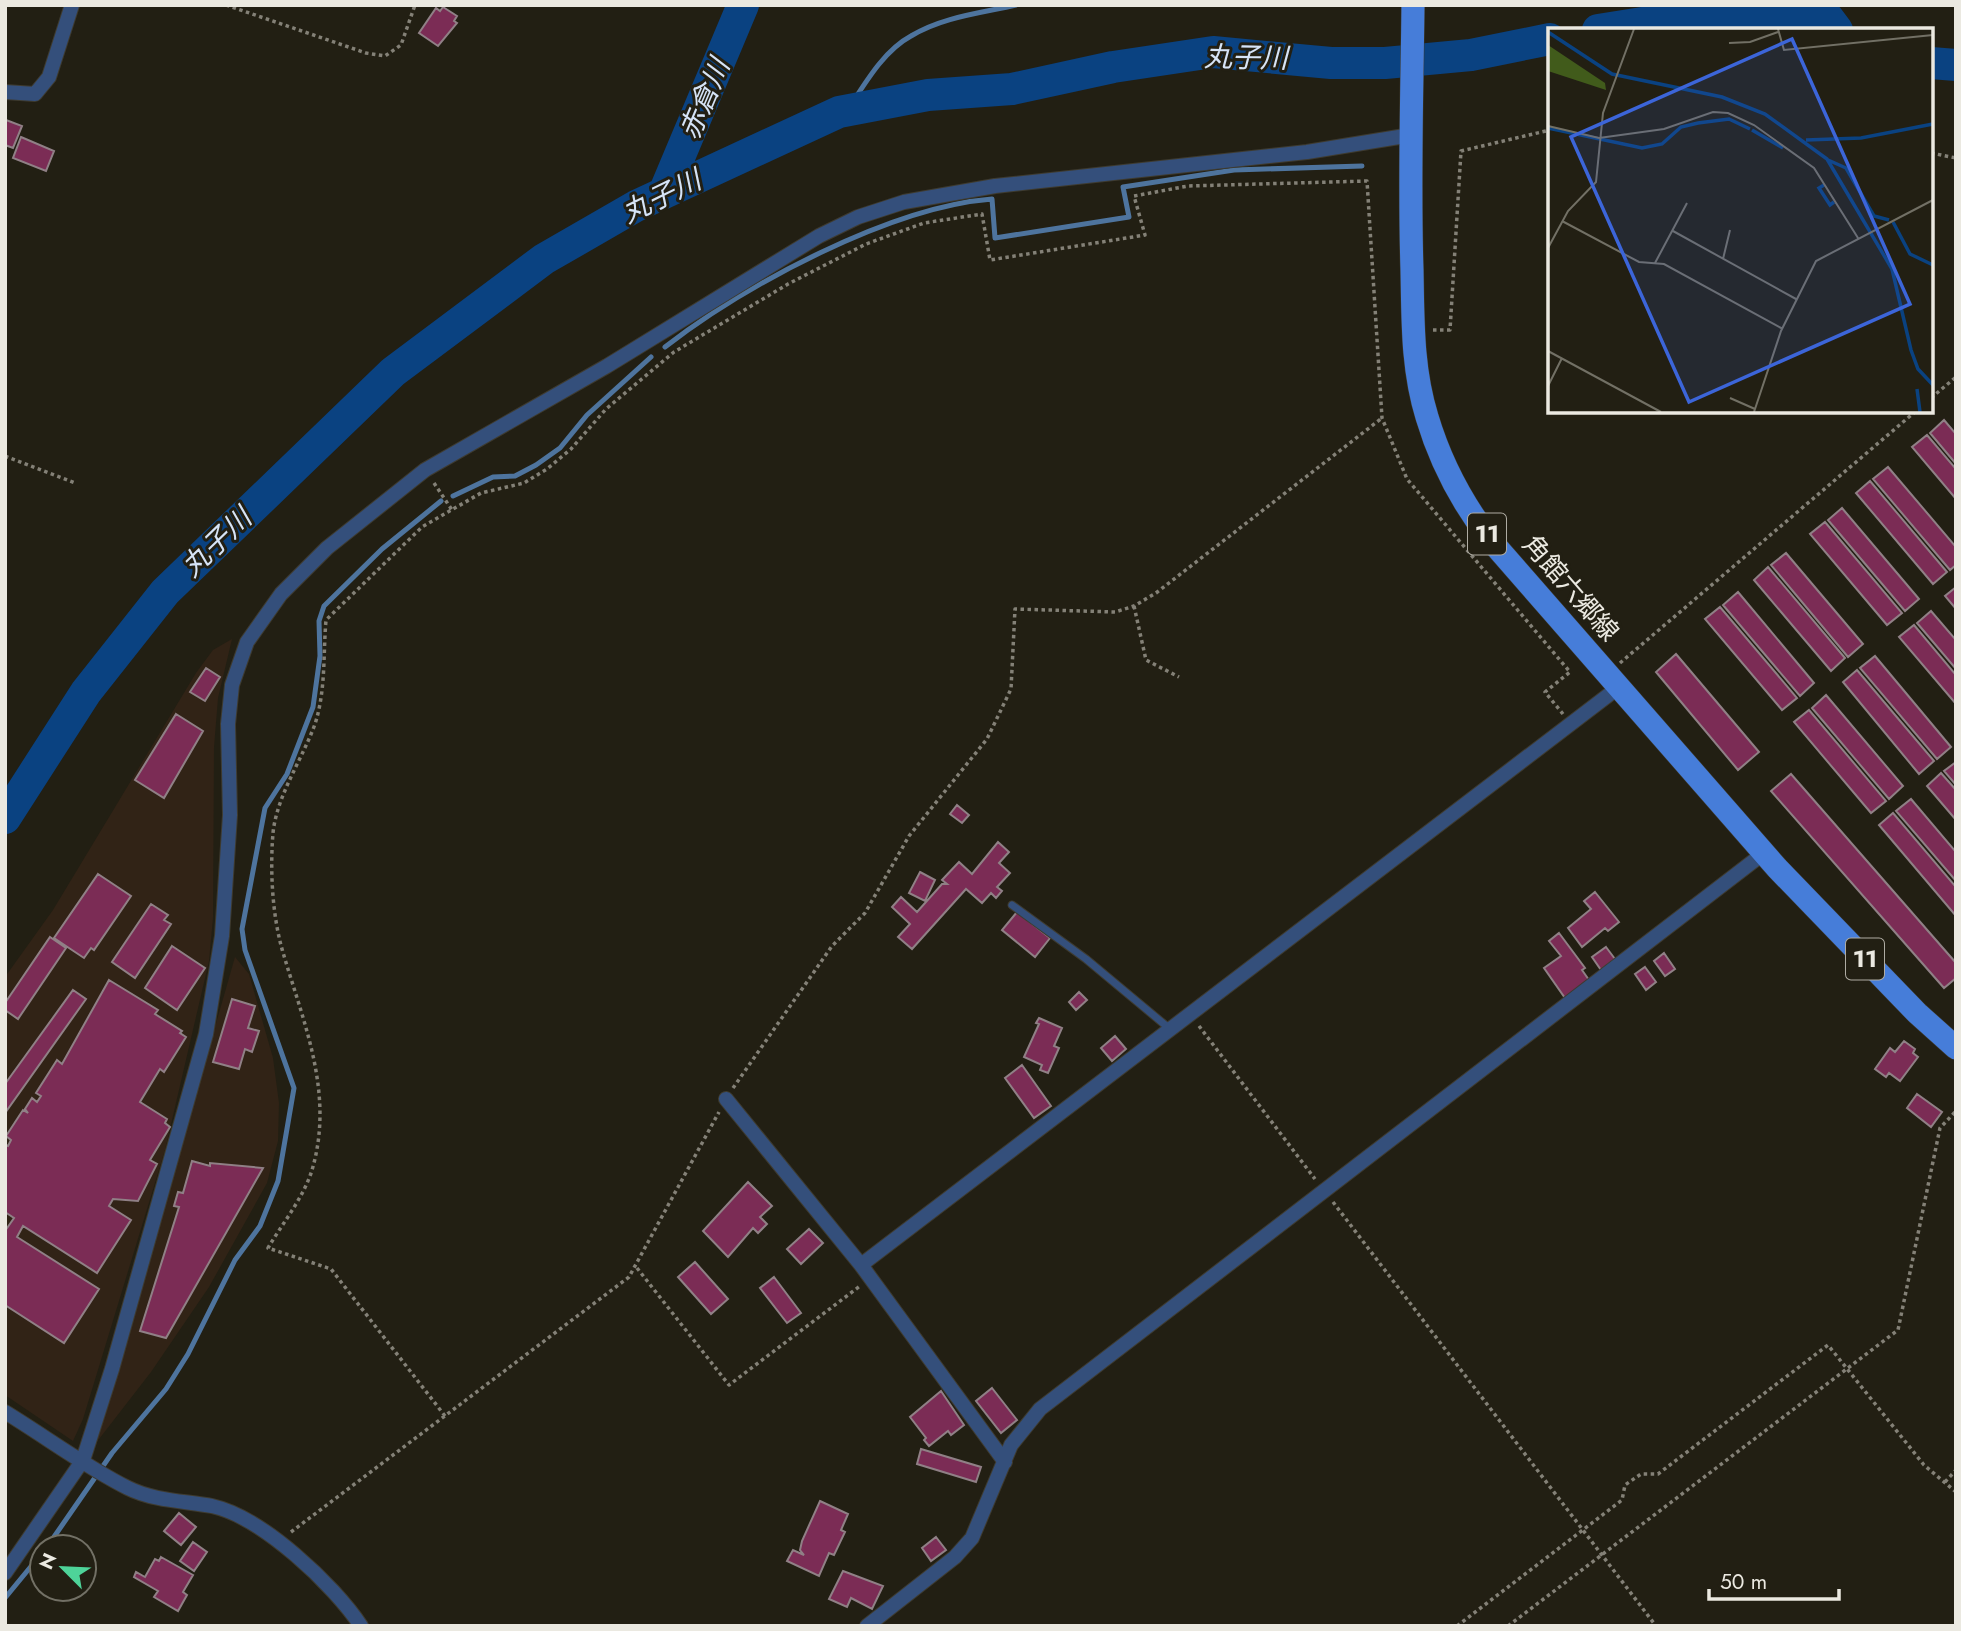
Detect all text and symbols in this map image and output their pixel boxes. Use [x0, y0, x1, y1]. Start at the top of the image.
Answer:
inset map [1548, 28, 1933, 413]
water label: 丸子川 [1204, 36, 1291, 79]
water label: 赤倉川 [669, 50, 741, 146]
water label: 丸子川 [614, 158, 711, 233]
water label: 丸子川 [172, 496, 263, 586]
road number: 11 [1468, 514, 1506, 554]
street label: 角館六郷線 [1514, 526, 1628, 650]
road number: 11 [1846, 939, 1884, 979]
north arrow [28, 1533, 98, 1603]
text: N [33, 1549, 63, 1574]
scale bar [1709, 1558, 1839, 1602]
text: 50 m [1720, 1567, 1767, 1597]

